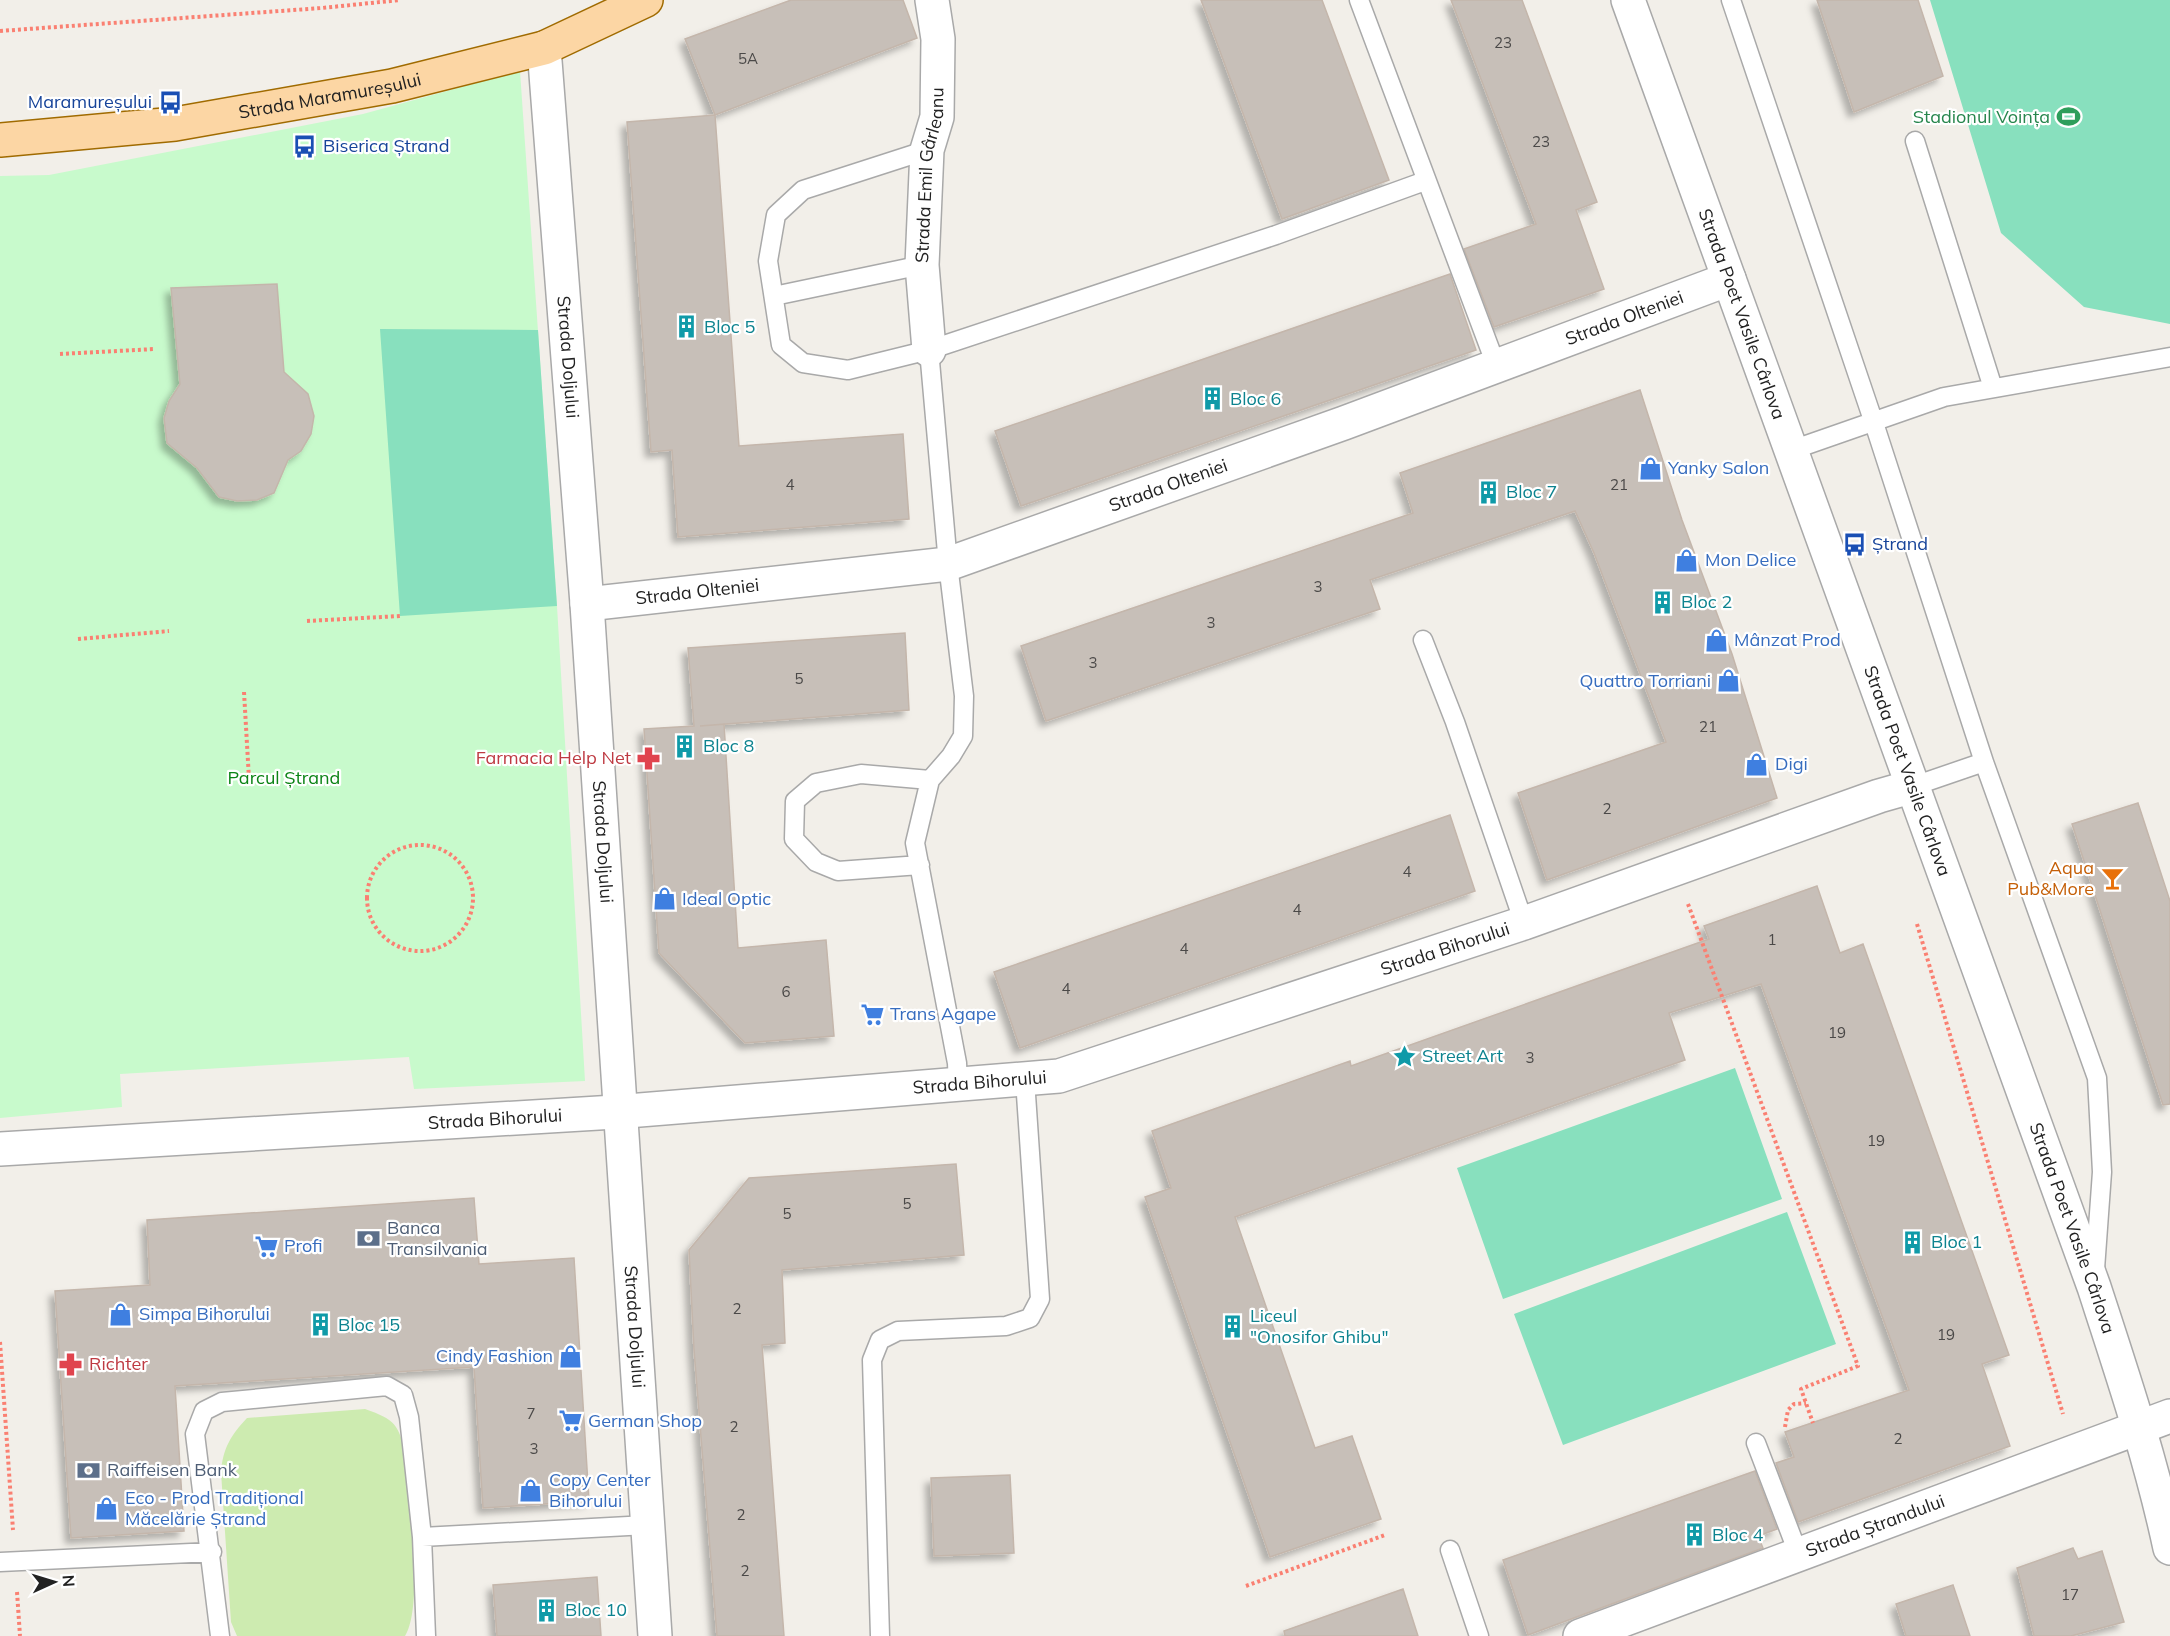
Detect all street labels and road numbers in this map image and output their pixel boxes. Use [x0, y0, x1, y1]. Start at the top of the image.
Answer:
street label: Strada Maramureșului [237, 67, 423, 124]
street label: Strada Emil Gârleanu [910, 87, 948, 263]
street label: Strada Poet Vasile Cârlova [1694, 205, 1791, 422]
street label: Strada Olteniei [1562, 285, 1687, 350]
street label: Strada Doljului [552, 295, 585, 419]
street label: Strada Olteniei [1106, 453, 1230, 517]
street label: Strada Olteniei [634, 573, 760, 610]
street label: Strada Poet Vasile Cârlova [1859, 662, 1956, 879]
street label: Strada Doljului [588, 780, 619, 904]
street label: Strada Bihorului [1377, 917, 1512, 980]
street label: Strada Bihorului [912, 1065, 1048, 1099]
street label: Strada Bihorului [427, 1103, 563, 1134]
street label: Strada Poet Vasile Cârlova [2024, 1119, 2120, 1336]
street label: Strada Doljului [620, 1265, 651, 1389]
street label: Strada Ștrandului [1802, 1489, 1948, 1562]

